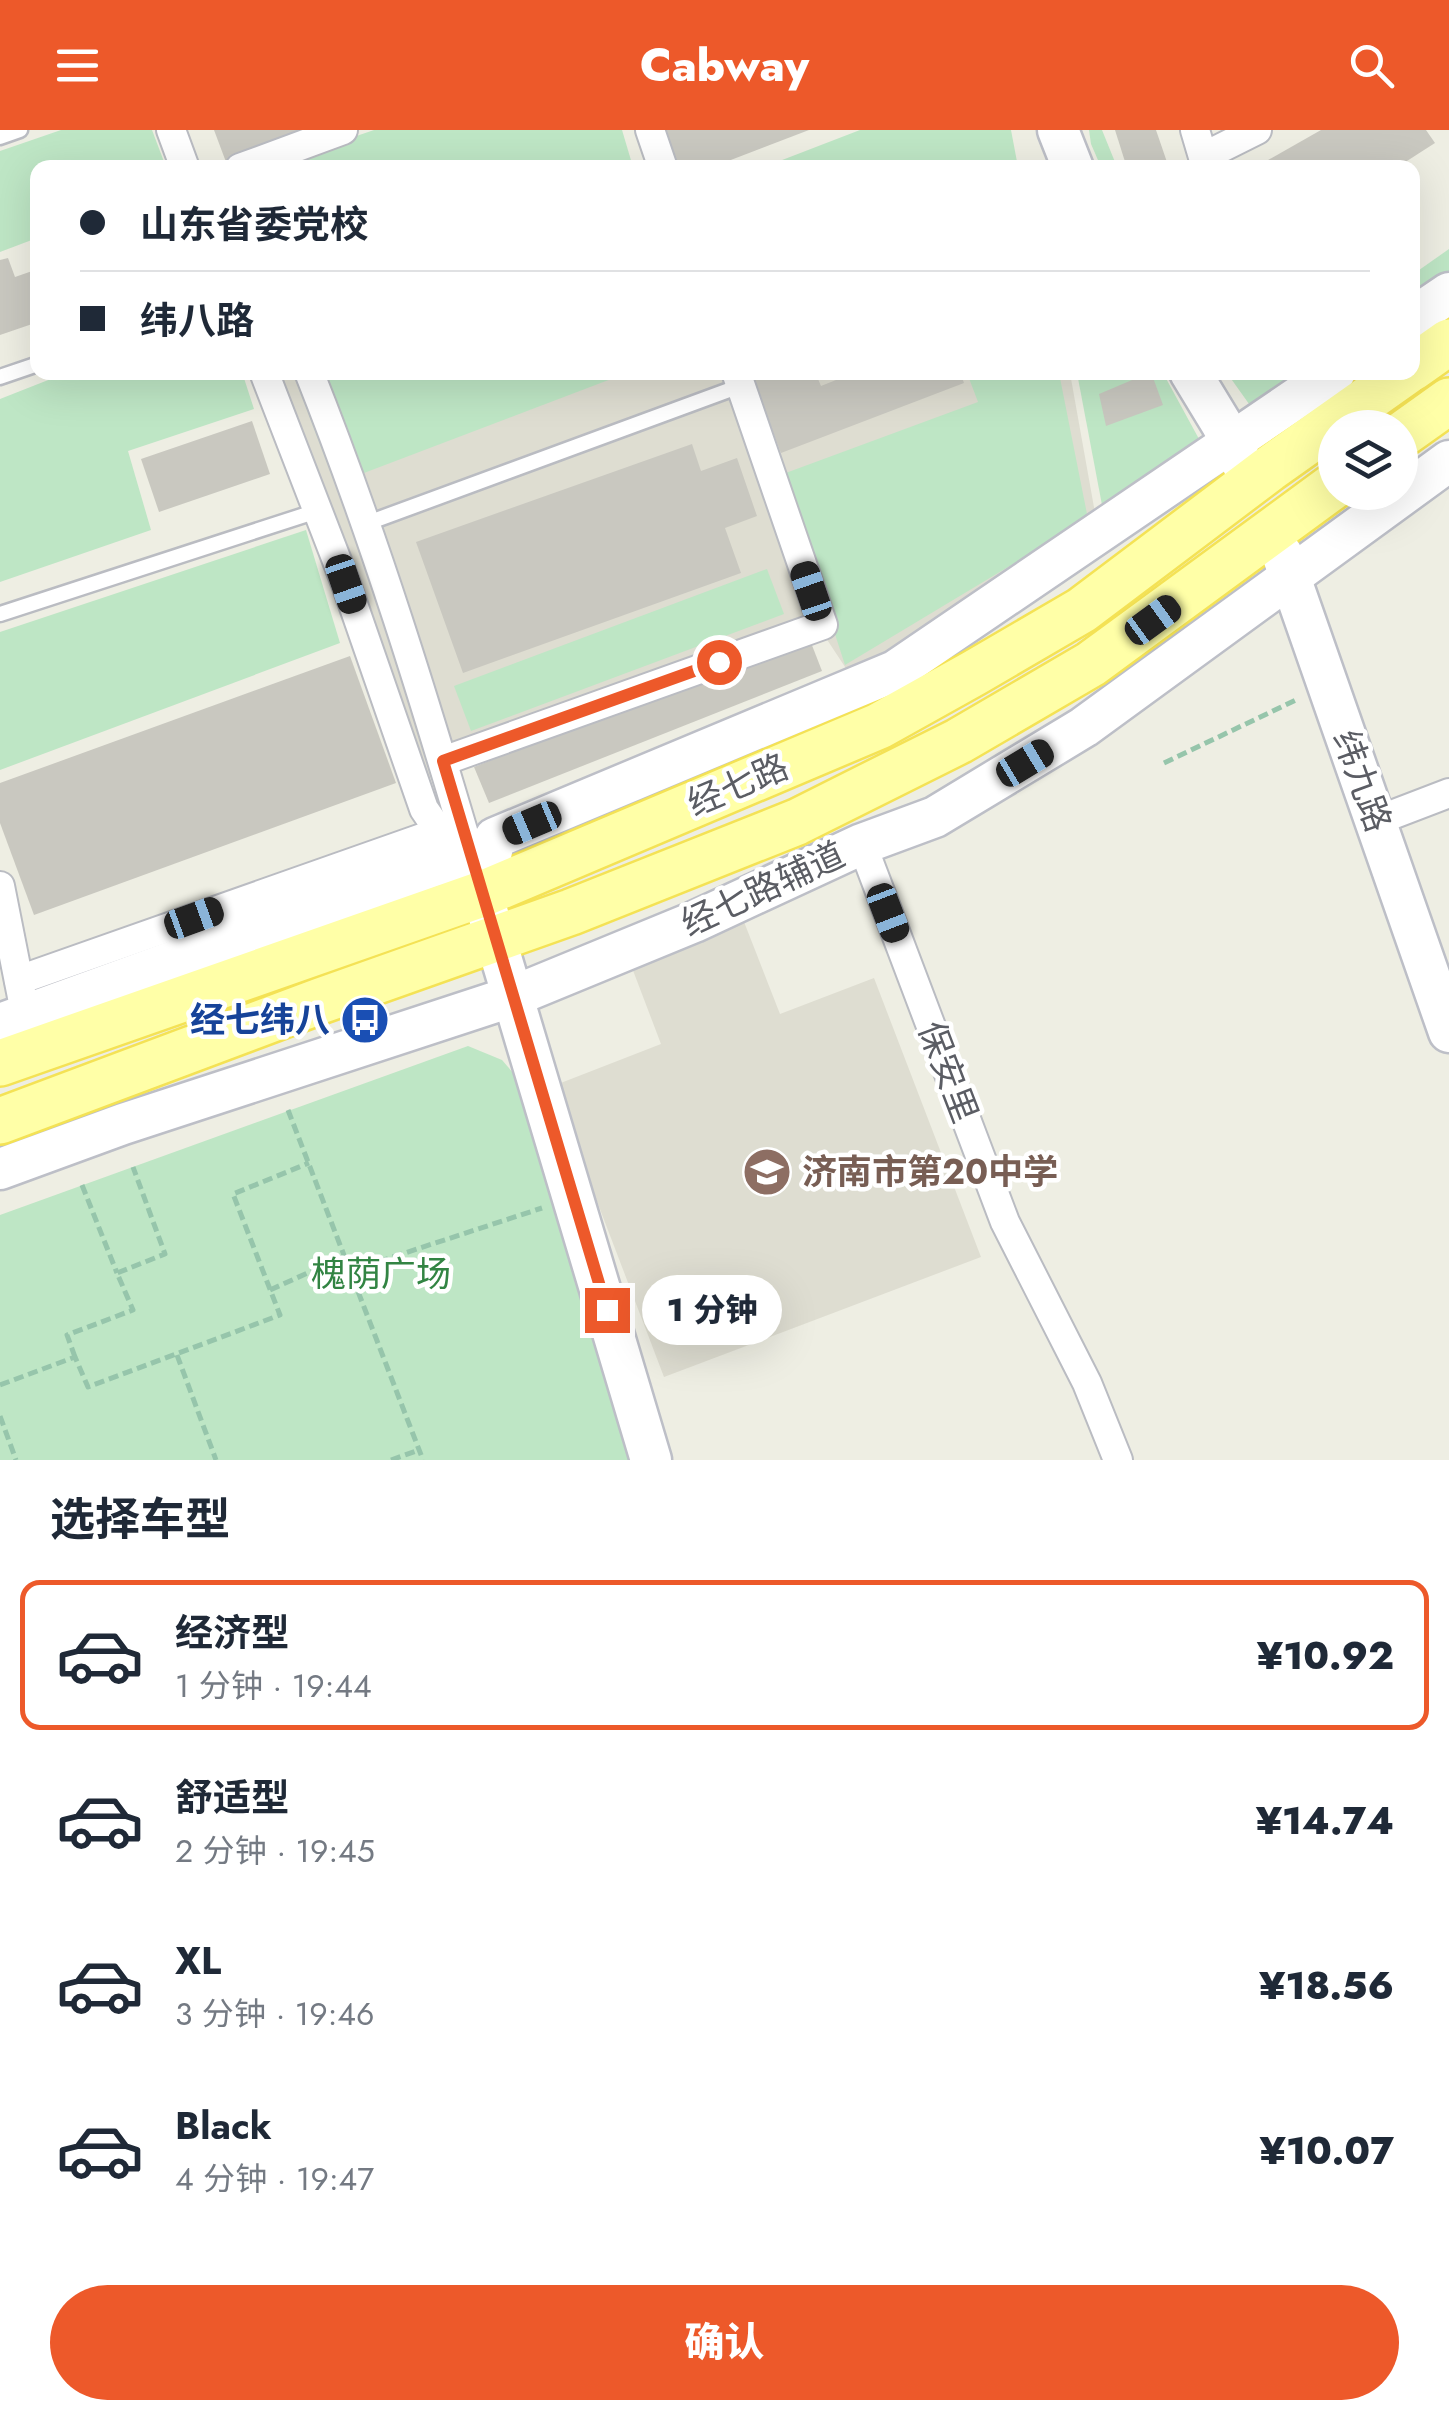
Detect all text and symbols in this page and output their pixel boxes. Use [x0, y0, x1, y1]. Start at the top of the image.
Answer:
text: Cabway [640, 33, 809, 98]
icon: menu [50, 38, 105, 93]
icon: search [1344, 38, 1399, 93]
text: 山东省委党校 [140, 197, 368, 252]
text: 纬八路 [140, 293, 254, 348]
map controls [1318, 410, 1418, 510]
button: layers [1318, 410, 1418, 510]
car [322, 551, 370, 617]
car [787, 558, 835, 624]
car [1120, 590, 1186, 650]
route start [697, 640, 742, 685]
street label: 纬九路 [1321, 723, 1403, 839]
car [992, 735, 1058, 791]
street label: 经七路 [680, 741, 796, 829]
car [499, 797, 565, 849]
street label: 经七路辅道 [673, 829, 853, 949]
car [863, 880, 913, 946]
car [161, 894, 227, 942]
bus stop icon: 经七纬八 [339, 994, 391, 1046]
place label: 经七纬八 [190, 995, 330, 1045]
street label: 保安里 [906, 1014, 990, 1130]
school or university icon: 济南市第20中学 [741, 1146, 793, 1198]
place label: 济南市第20中学 [802, 1147, 1058, 1197]
park label: 槐荫广场 [311, 1249, 451, 1299]
callout: 1 分钟 [642, 1275, 782, 1345]
text: 1 分钟 [667, 1287, 757, 1333]
route end [585, 1288, 630, 1333]
text: 选择车型 [50, 1487, 230, 1552]
text: 经济型 [175, 1605, 289, 1660]
icon: car [55, 1610, 145, 1700]
text: ¥10.92 [1257, 1628, 1394, 1683]
text: 1 分钟 · 19:44 [175, 1663, 372, 1709]
text: 舒适型 [175, 1770, 289, 1825]
icon: car [55, 1775, 145, 1865]
text: ¥14.74 [1256, 1793, 1394, 1848]
text: 2 分钟 · 19:45 [175, 1828, 375, 1874]
text: XL [175, 1933, 221, 1988]
icon: car [55, 1940, 145, 2030]
text: ¥18.56 [1259, 1958, 1394, 2013]
text: 3 分钟 · 19:46 [175, 1991, 374, 2037]
text: Black [175, 2098, 272, 2153]
icon: car [55, 2105, 145, 2195]
text: ¥10.07 [1260, 2123, 1394, 2178]
text: 4 分钟 · 19:47 [175, 2156, 374, 2202]
button: 确认 [50, 2285, 1399, 2400]

